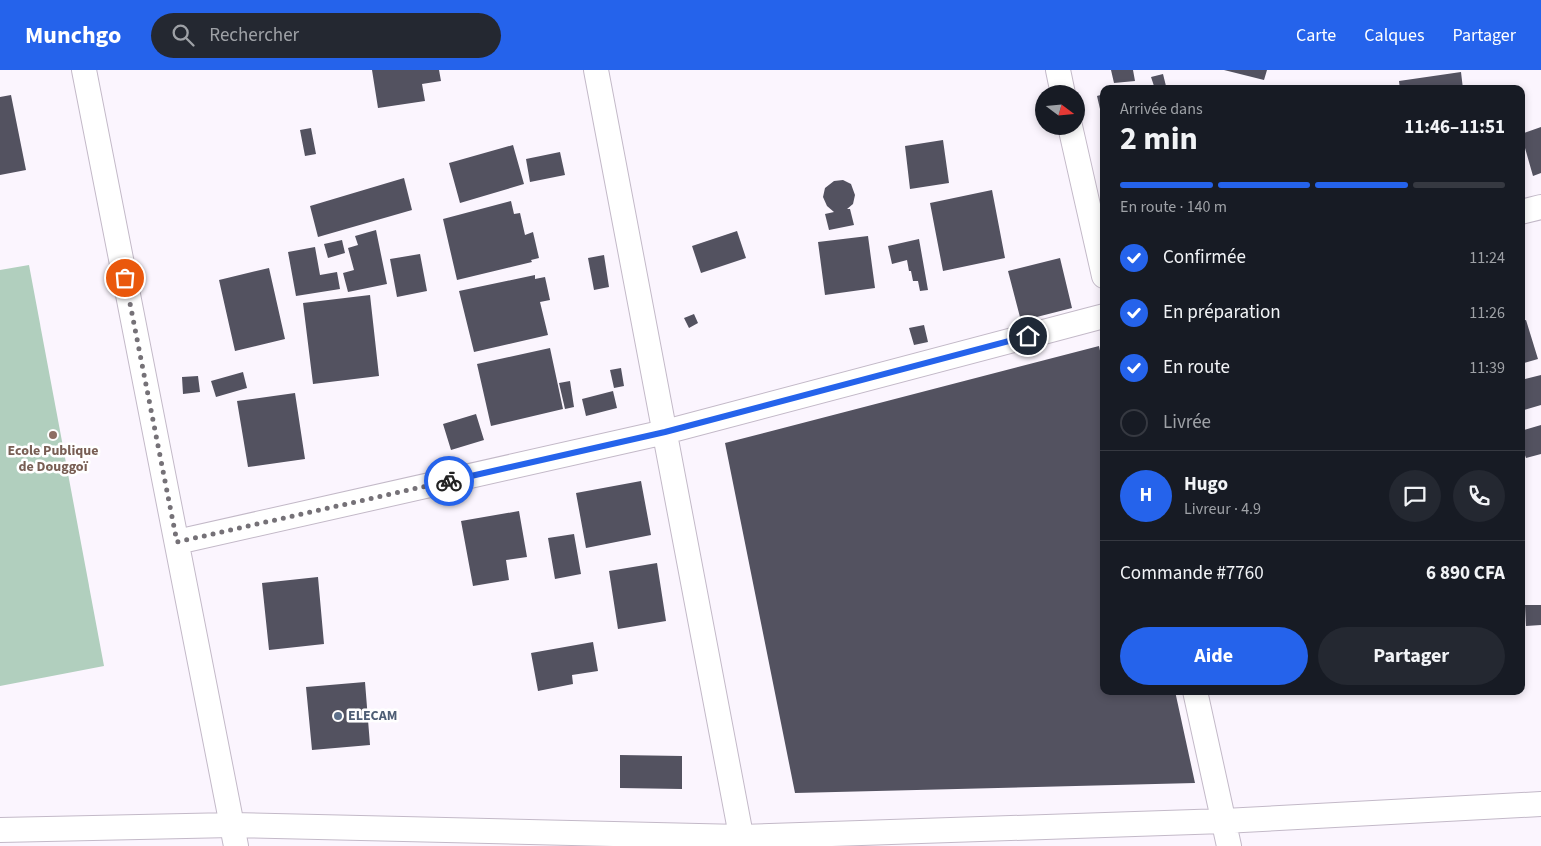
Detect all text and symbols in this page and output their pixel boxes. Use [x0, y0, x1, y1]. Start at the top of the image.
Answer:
search box [151, 13, 501, 58]
text: Munchgo [25, 18, 121, 53]
icon: search [169, 21, 197, 49]
text: Rechercher [209, 22, 299, 49]
text: Carte [1296, 23, 1336, 48]
text: Calques [1364, 23, 1424, 48]
text: Partager [1452, 23, 1516, 48]
north arrow [1035, 85, 1085, 135]
map controls [1035, 85, 1085, 135]
text: Arrivée dans [1120, 98, 1203, 120]
text: 11:46–11:51 [1404, 114, 1505, 141]
text: 2 min [1120, 116, 1198, 162]
text: En route · 140 m [1120, 196, 1227, 218]
icon: check [1120, 244, 1148, 272]
text: Confirmée [1163, 244, 1246, 271]
text: 11:24 [1469, 247, 1505, 269]
pin [104, 257, 146, 299]
icon: bag [111, 264, 139, 292]
icon: check [1120, 299, 1148, 327]
text: En préparation [1163, 299, 1281, 326]
text: 11:26 [1469, 302, 1505, 324]
pin [1007, 315, 1049, 357]
icon: home [1014, 322, 1042, 350]
icon: check [1120, 354, 1148, 382]
text: En route [1163, 354, 1230, 381]
text: 11:39 [1469, 357, 1505, 379]
text: Livrée [1163, 409, 1211, 436]
marker: Ecole Publique de Douggoï [47, 429, 59, 441]
place label: Ecole Publique de Douggoï [8, 441, 98, 477]
courier [424, 456, 474, 506]
icon: bike [435, 467, 463, 495]
button: chat [1389, 470, 1441, 522]
button: phone [1453, 470, 1505, 522]
text: Hugo [1184, 471, 1228, 498]
text: H [1140, 482, 1152, 509]
text: Livreur · 4.9 [1184, 498, 1261, 520]
text: Commande #7760 [1120, 560, 1264, 587]
text: 6 890 CFA [1426, 560, 1505, 587]
button: Aide [1120, 627, 1308, 685]
button: Partager [1318, 627, 1505, 685]
place label: ELECAM [348, 706, 397, 726]
marker: ELECAM [332, 710, 344, 722]

